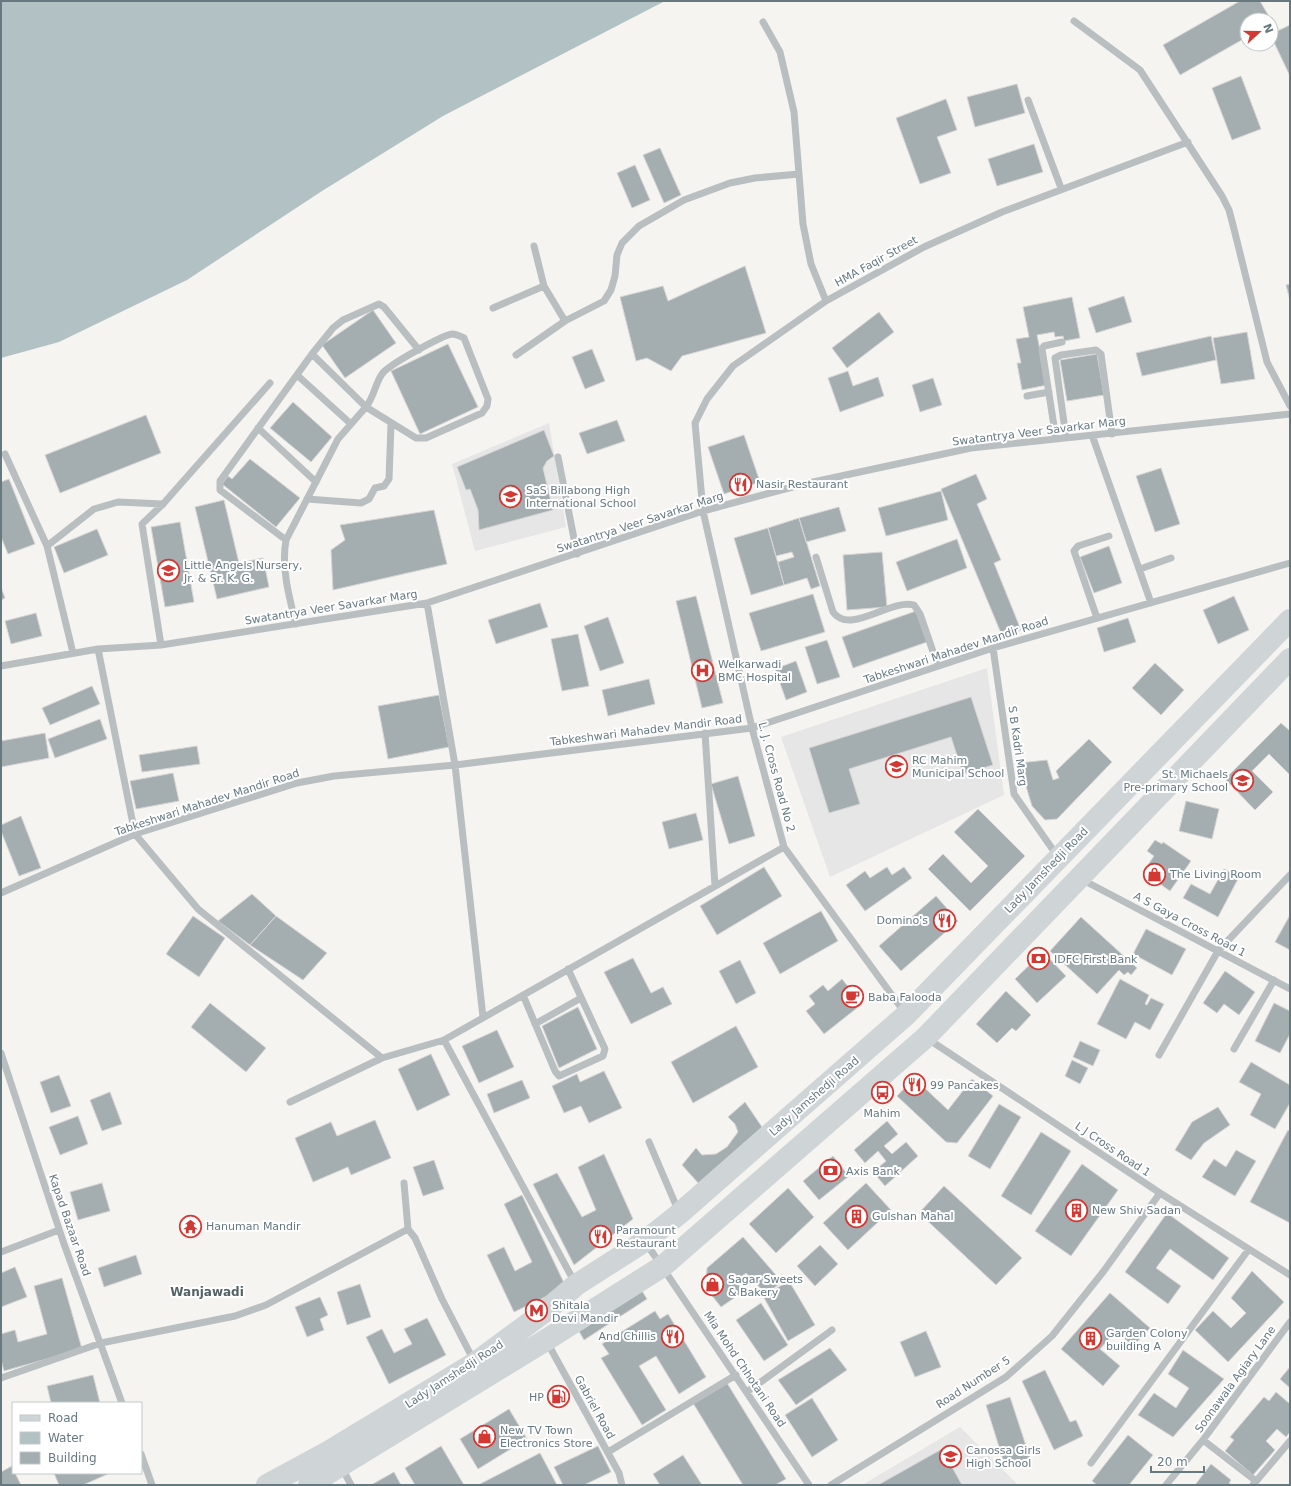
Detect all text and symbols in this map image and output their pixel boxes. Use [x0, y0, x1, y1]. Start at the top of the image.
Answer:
north arrow [1239, 12, 1279, 52]
text: N [1260, 22, 1276, 35]
street label: HMA Faqir Street [833, 233, 920, 290]
street label: Swatantrya Veer Savarkar Marg [952, 414, 1126, 449]
restaurant icon: Nasir Restaurant [727, 471, 753, 497]
place label: Nasir Restaurant [756, 478, 849, 491]
school or university icon: SaS Billabong High International School [498, 483, 524, 509]
place label: SaS Billabong High International School [526, 484, 636, 510]
street label: Swatantrya Veer Savarkar Marg [555, 489, 725, 556]
school or university icon: Little Angels Nursery, Jr. & Sr. K. G. [155, 558, 181, 584]
place label: Little Angels Nursery, Jr. & Sr. K. G. [183, 559, 302, 585]
street label: Swatantrya Veer Savarkar Marg [244, 587, 418, 628]
street label: Tabkeshwari Mahadev Mandir Road [861, 614, 1050, 687]
hospital icon: Welkarwadi BMC Hospital [689, 657, 715, 683]
place label: Welkarwadi BMC Hospital [718, 658, 791, 684]
street label: S B Kadri Marg [1005, 705, 1030, 787]
street label: Tabkeshwari Mahadev Mandir Road [548, 712, 743, 749]
street label: L. J. Cross Road No 2 [756, 721, 797, 834]
school or university icon: RC Mahim Municipal School [883, 753, 909, 779]
place label: RC Mahim Municipal School [912, 754, 1004, 780]
street label: Tabkeshwari Mahadev Mandir Road [112, 766, 301, 839]
school or university icon: St. Michaels Pre-primary School [1230, 767, 1256, 793]
place label: St. Michaels Pre-primary School [1123, 768, 1228, 794]
street label: Lady Jamshedji Road [1002, 825, 1091, 916]
shop icon: The Living Room [1141, 861, 1167, 887]
place label: The Living Room [1169, 868, 1261, 881]
street label: A S Gaya Cross Road 1 [1131, 889, 1248, 960]
restaurant icon: Domino's [931, 907, 957, 933]
place label: Domino's [877, 914, 928, 927]
bank icon: IDFC First Bank [1026, 946, 1052, 972]
place label: IDFC First Bank [1054, 953, 1138, 966]
cafe icon: Baba Falooda [839, 984, 865, 1010]
place label: Baba Falooda [868, 991, 942, 1004]
street label: Lady Jamshedji Road [767, 1054, 862, 1139]
restaurant icon: 99 Pancakes [902, 1072, 928, 1098]
place label: 99 Pancakes [930, 1079, 999, 1092]
bus stop icon: Mahim [869, 1080, 895, 1106]
place label: Mahim [864, 1107, 900, 1120]
street label: L J Cross Road 1 [1073, 1119, 1153, 1179]
bank icon: Axis Bank [817, 1158, 843, 1184]
place label: Axis Bank [846, 1165, 901, 1178]
street label: Kapad Bazaar Road [46, 1172, 93, 1278]
building icon: New Shiv Sadan [1064, 1197, 1090, 1223]
building icon: Gulshan Mahal [844, 1203, 870, 1229]
place label: New Shiv Sadan [1092, 1204, 1181, 1217]
place label: Gulshan Mahal [872, 1210, 953, 1223]
temple icon: Hanuman Mandir [177, 1213, 203, 1239]
place label: Hanuman Mandir [206, 1220, 301, 1233]
restaurant icon: Paramount Restaurant [587, 1223, 613, 1249]
place label: Paramount Restaurant [616, 1224, 677, 1250]
shop icon: Sagar Sweets & Bakery [700, 1272, 726, 1298]
place label: Sagar Sweets & Bakery [728, 1273, 803, 1299]
district label: Wanjawadi [170, 1285, 244, 1299]
metro station icon: Shitala Devi Mandir [523, 1298, 549, 1324]
place label: Shitala Devi Mandir [552, 1299, 619, 1325]
street label: Mia Mohd Chhotani Road [701, 1309, 788, 1430]
restaurant icon: And Chillis [659, 1323, 685, 1349]
street label: Soonawala Agiary Lane [1192, 1323, 1279, 1435]
building icon: Garden Colony building A [1077, 1326, 1103, 1352]
place label: Garden Colony building A [1106, 1327, 1188, 1353]
place label: And Chillis [598, 1330, 656, 1343]
street label: Lady Jamshedji Road [403, 1338, 506, 1411]
street label: Road Number 5 [934, 1354, 1013, 1411]
street label: Gabriel Road [572, 1373, 617, 1441]
fuel station icon: HP [546, 1384, 572, 1410]
place label: HP [529, 1391, 544, 1404]
legend [12, 1402, 142, 1474]
text: Road [48, 1411, 78, 1425]
shop icon: New TV Town Electronics Store [472, 1423, 498, 1449]
place label: New TV Town Electronics Store [500, 1424, 593, 1450]
text: Water [48, 1431, 84, 1445]
school or university icon: Canossa Girls High School [937, 1443, 963, 1469]
place label: Canossa Girls High School [966, 1444, 1041, 1470]
scale bar [1151, 1448, 1204, 1474]
text: Building [48, 1451, 97, 1465]
text: 20 m [1157, 1455, 1188, 1469]

